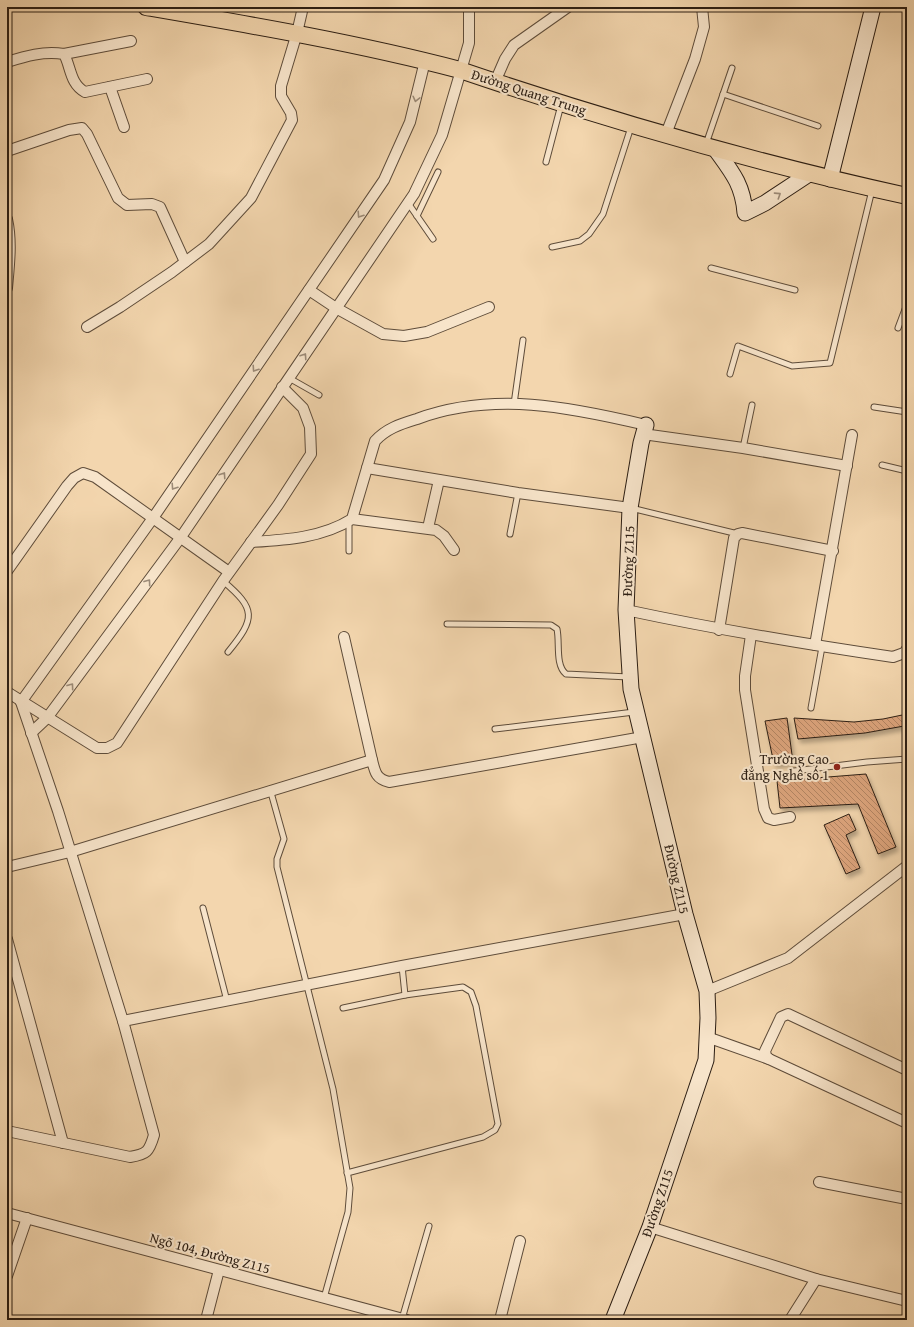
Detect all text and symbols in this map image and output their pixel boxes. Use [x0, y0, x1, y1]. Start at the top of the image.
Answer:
street label: Đường Quang Trung [469, 64, 589, 120]
one-way arrow [412, 96, 420, 102]
one-way arrow [774, 192, 781, 200]
one-way arrow [357, 211, 365, 218]
one-way arrow [299, 354, 306, 361]
one-way arrow [253, 364, 260, 371]
one-way arrow [218, 473, 225, 480]
one-way arrow [172, 483, 179, 490]
street label: Đường Z115 [617, 525, 639, 597]
one-way arrow [143, 579, 150, 586]
one-way arrow [66, 684, 73, 691]
place label: Trường Cao đẳng Nghề số 1 [741, 749, 829, 785]
marker: Trường Cao đẳng Nghề số 1 [832, 762, 842, 772]
street label: Đường Z115 [659, 842, 695, 916]
street label: Đường Z115 [636, 1166, 678, 1240]
street label: Ngõ 104, Đường Z115 [148, 1227, 272, 1279]

